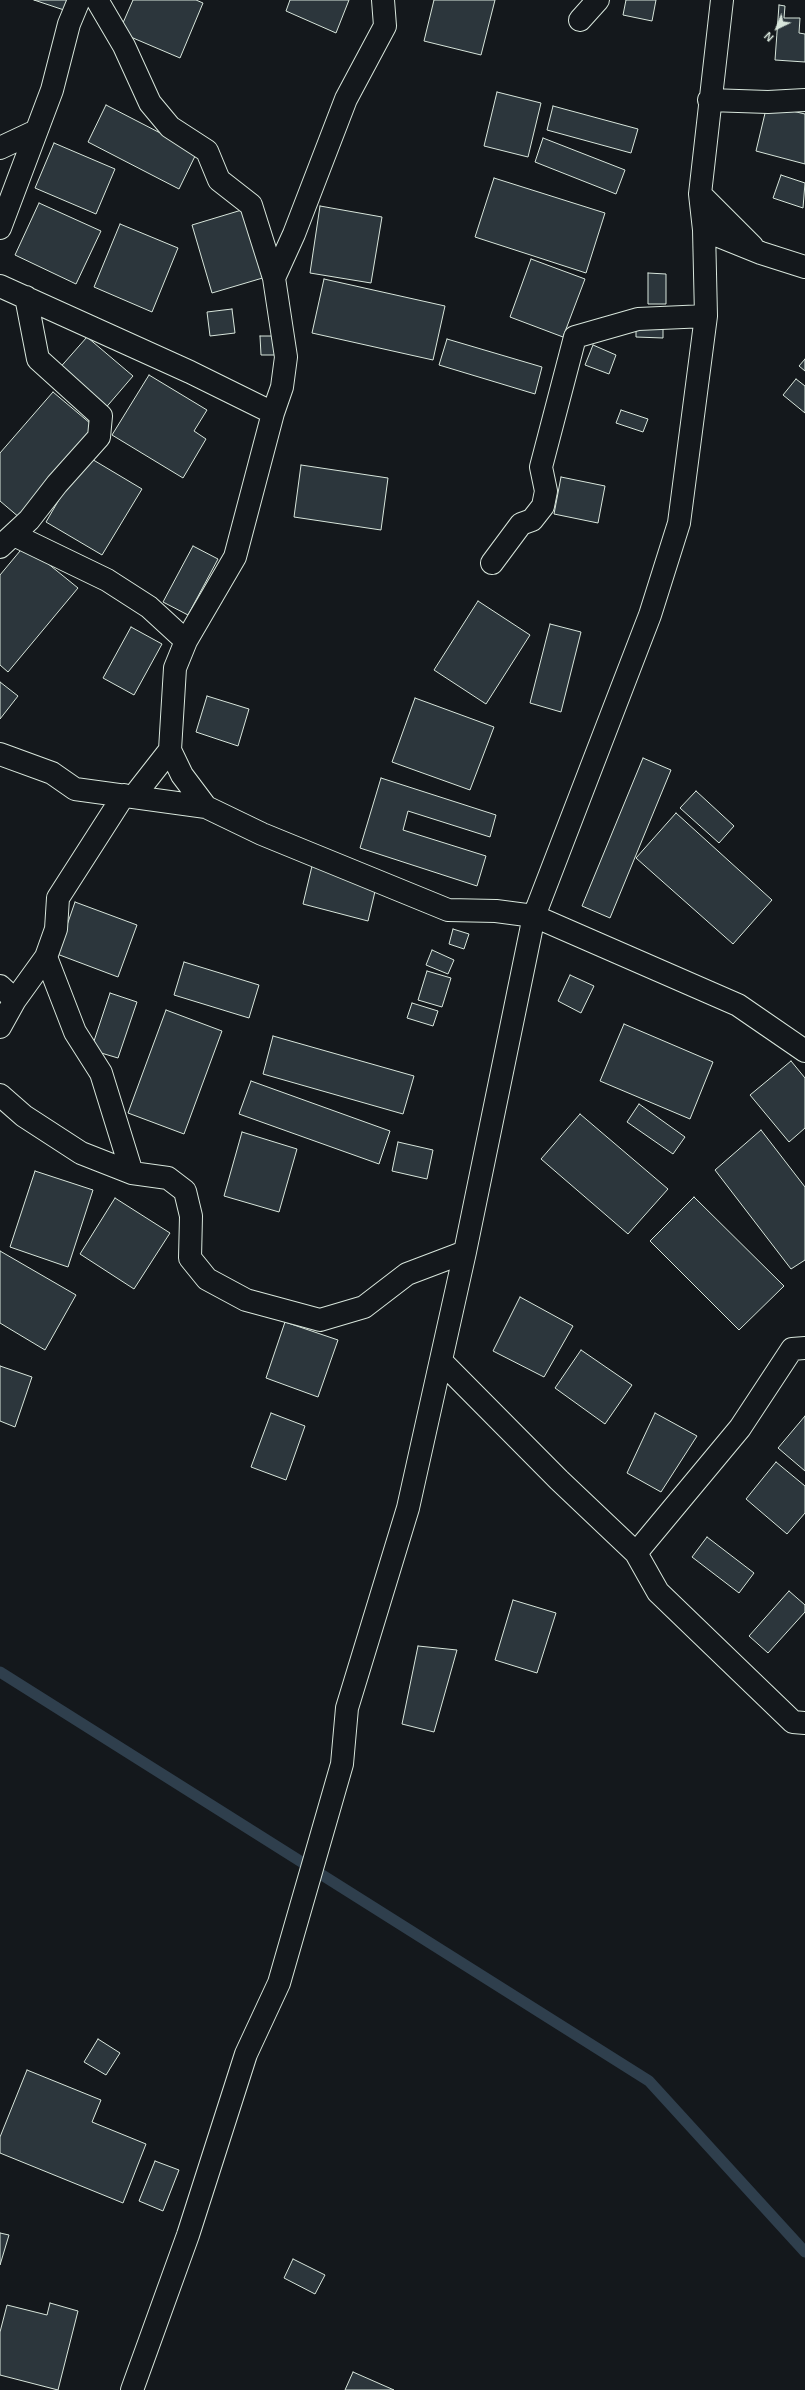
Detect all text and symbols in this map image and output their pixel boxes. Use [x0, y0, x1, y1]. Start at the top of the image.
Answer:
north arrow [757, 8, 797, 48]
text: N [762, 30, 776, 44]

